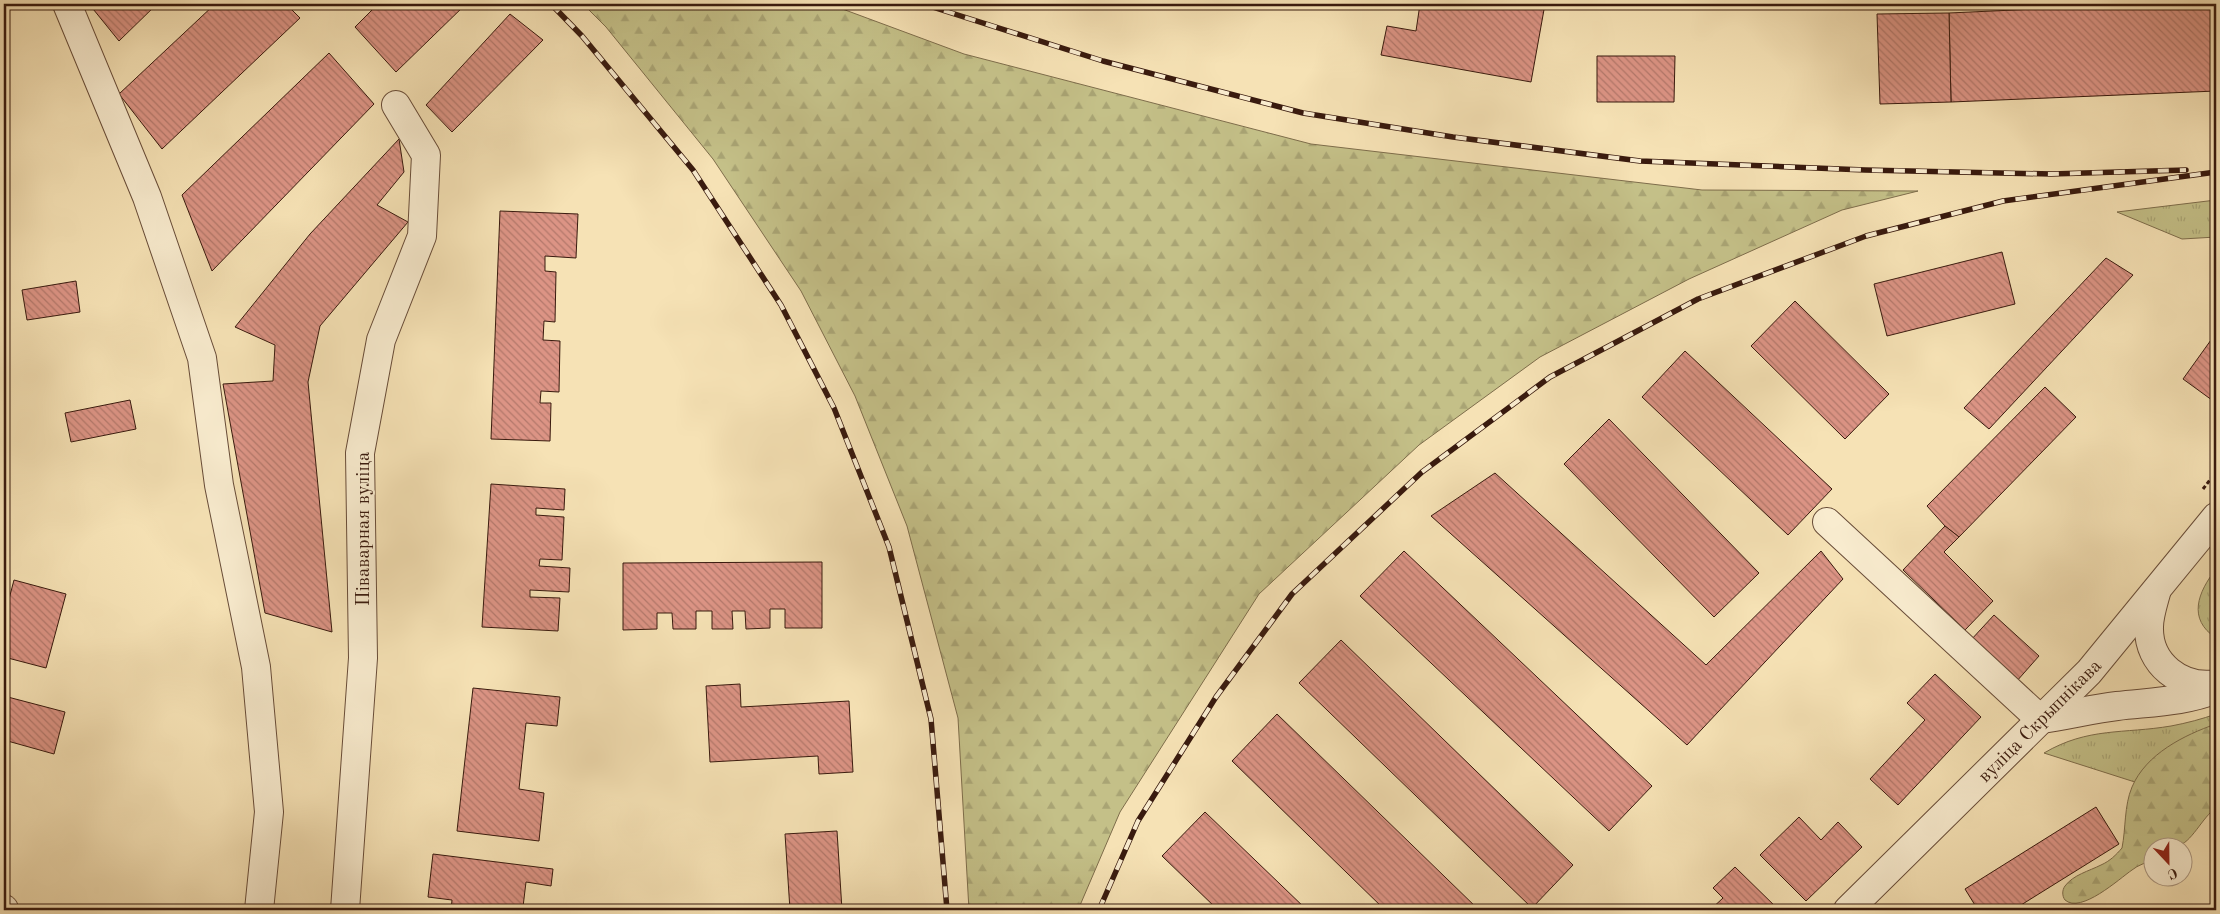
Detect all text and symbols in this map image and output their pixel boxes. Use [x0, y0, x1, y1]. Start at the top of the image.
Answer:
street label: Піваварная вуліца [355, 451, 374, 606]
street label: вуліца Скрыпнікава [1976, 656, 2106, 787]
north arrow [2142, 836, 2192, 886]
text: С [2166, 865, 2179, 881]

